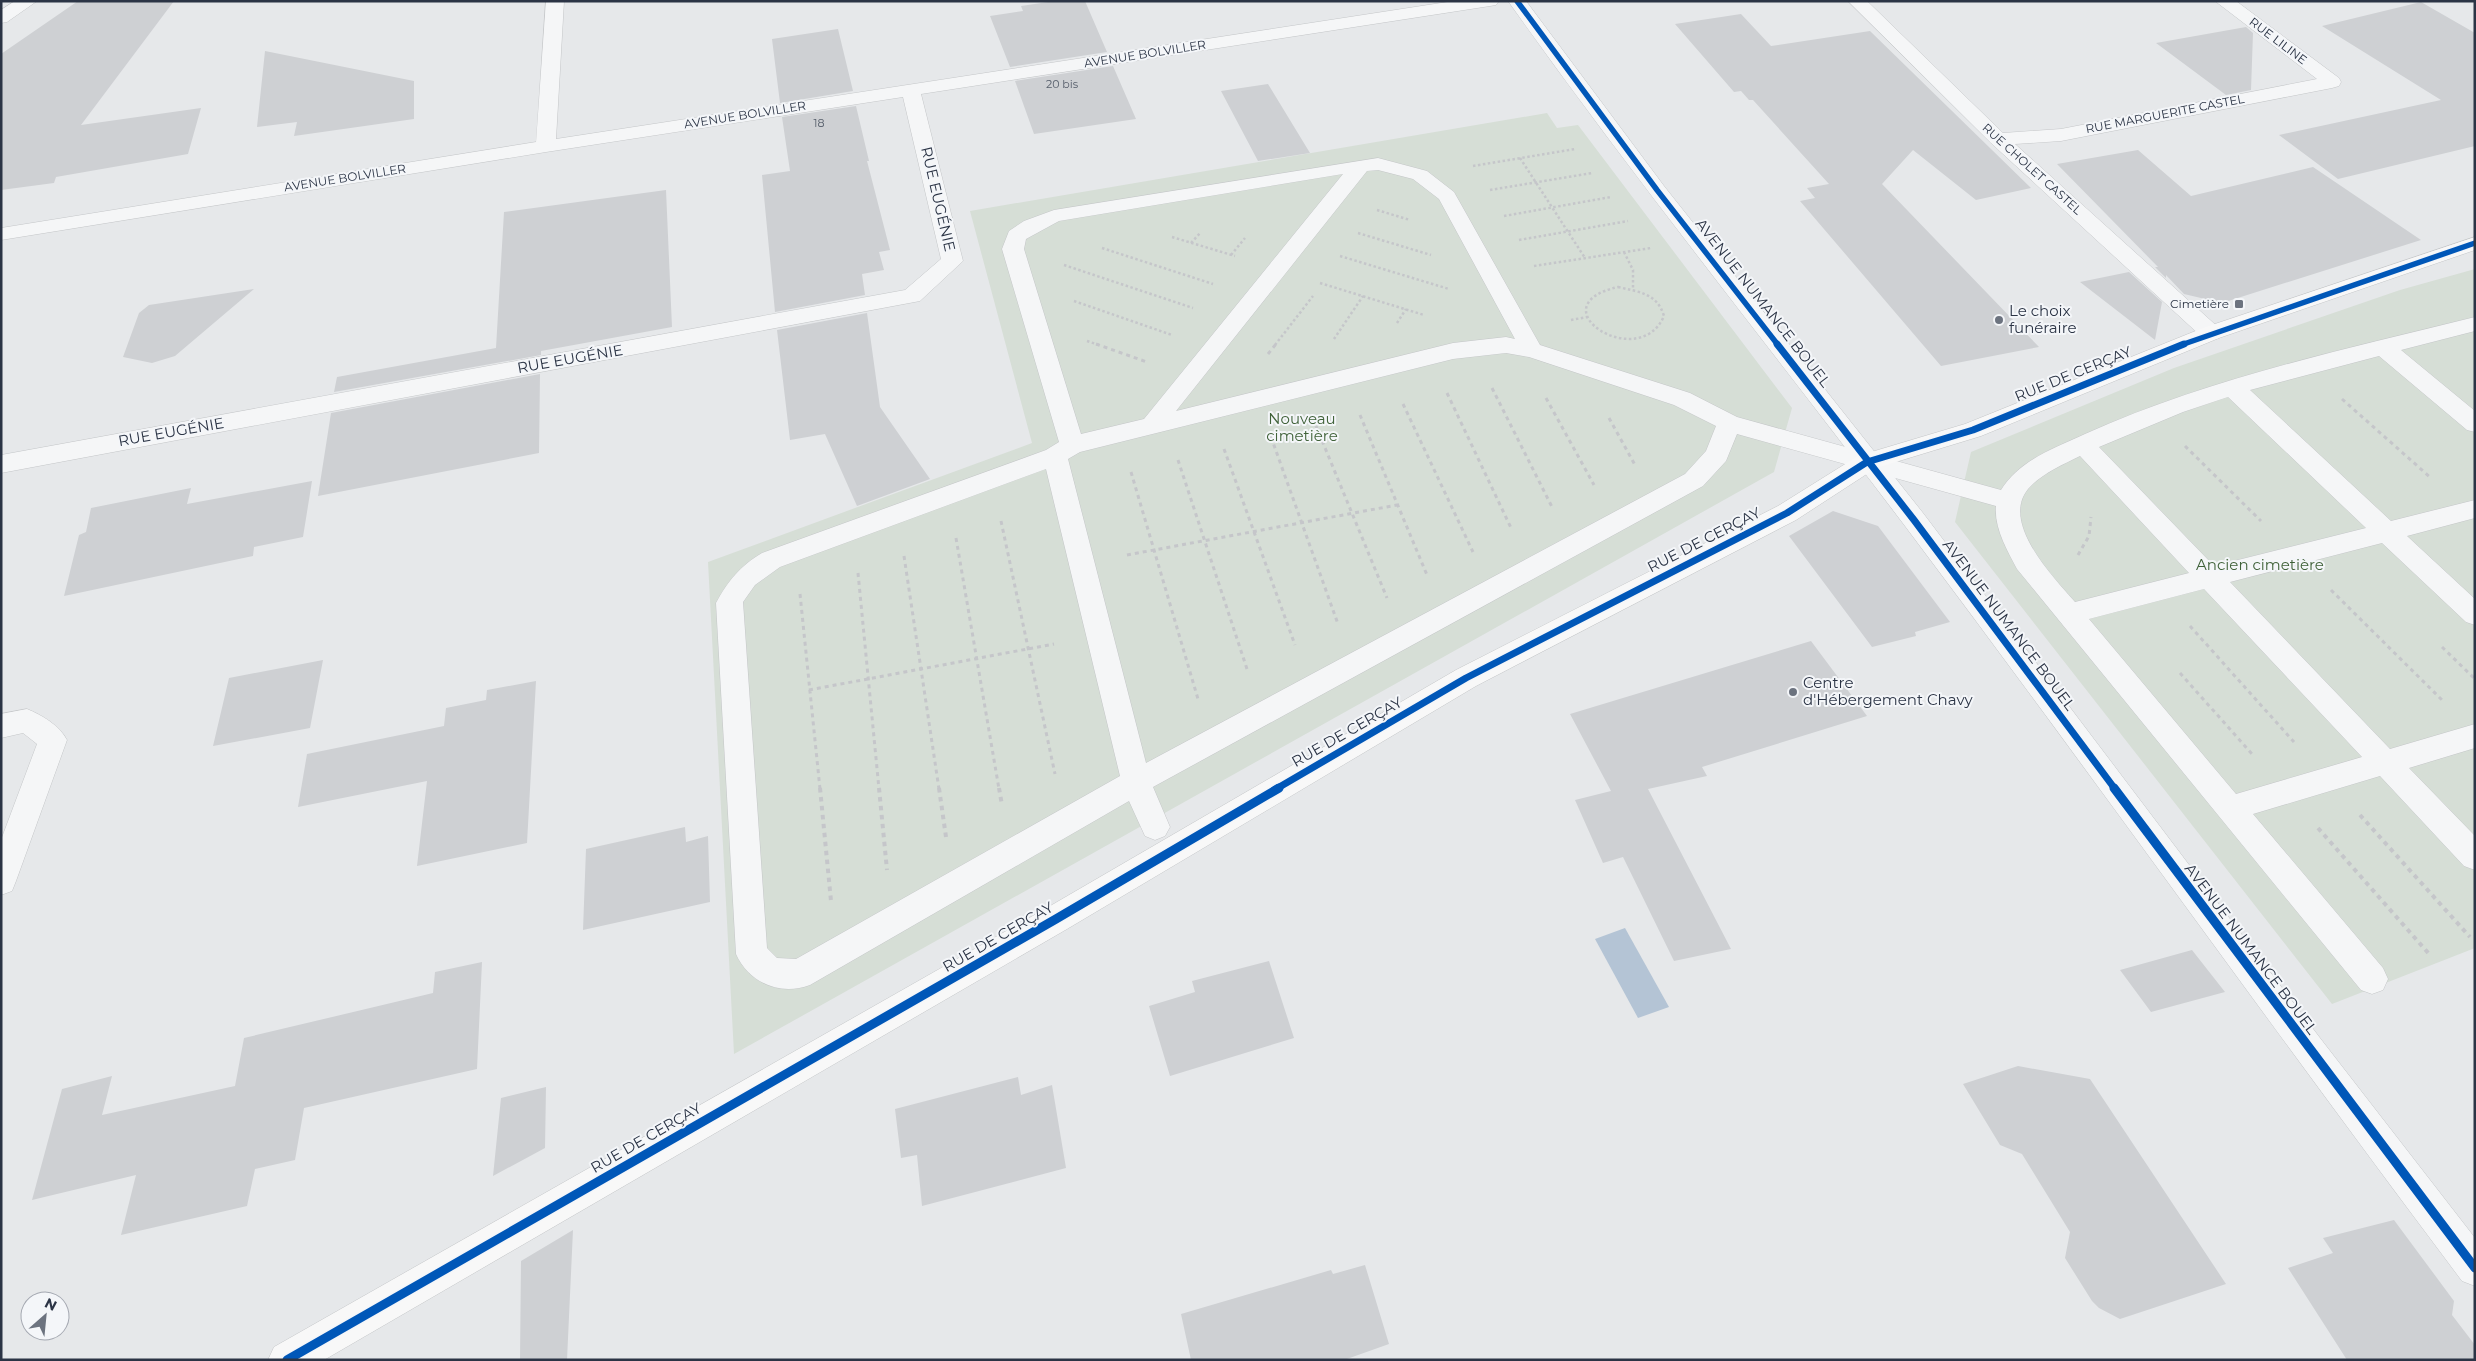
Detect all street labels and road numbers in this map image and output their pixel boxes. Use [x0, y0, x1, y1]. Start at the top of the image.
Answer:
street label: RUE LILINE [2246, 14, 2310, 67]
street label: AVENUE BOLVILLER [1083, 36, 1207, 71]
street label: RUE MARGUERITE CASTEL [2084, 91, 2246, 136]
street label: AVENUE BOLVILLER [683, 97, 807, 132]
street label: RUE CHOLET CASTEL [1979, 120, 2085, 217]
street label: RUE EUGÉNIE [917, 145, 960, 253]
street label: AVENUE BOLVILLER [283, 160, 407, 195]
street label: AVENUE NUMANCE BOUEL [1692, 214, 1835, 391]
street label: RUE EUGÉNIE [516, 340, 624, 377]
street label: RUE DE CERÇAY [2012, 341, 2135, 406]
street label: RUE EUGÉNIE [117, 413, 225, 450]
street label: RUE DE CERÇAY [1644, 503, 1764, 576]
street label: AVENUE NUMANCE BOUEL [1939, 535, 2080, 714]
street label: RUE DE CERÇAY [1288, 692, 1406, 771]
street label: AVENUE NUMANCE BOUEL [2181, 859, 2322, 1038]
street label: RUE DE CERÇAY [939, 897, 1057, 976]
street label: RUE DE CERÇAY [587, 1098, 705, 1177]

